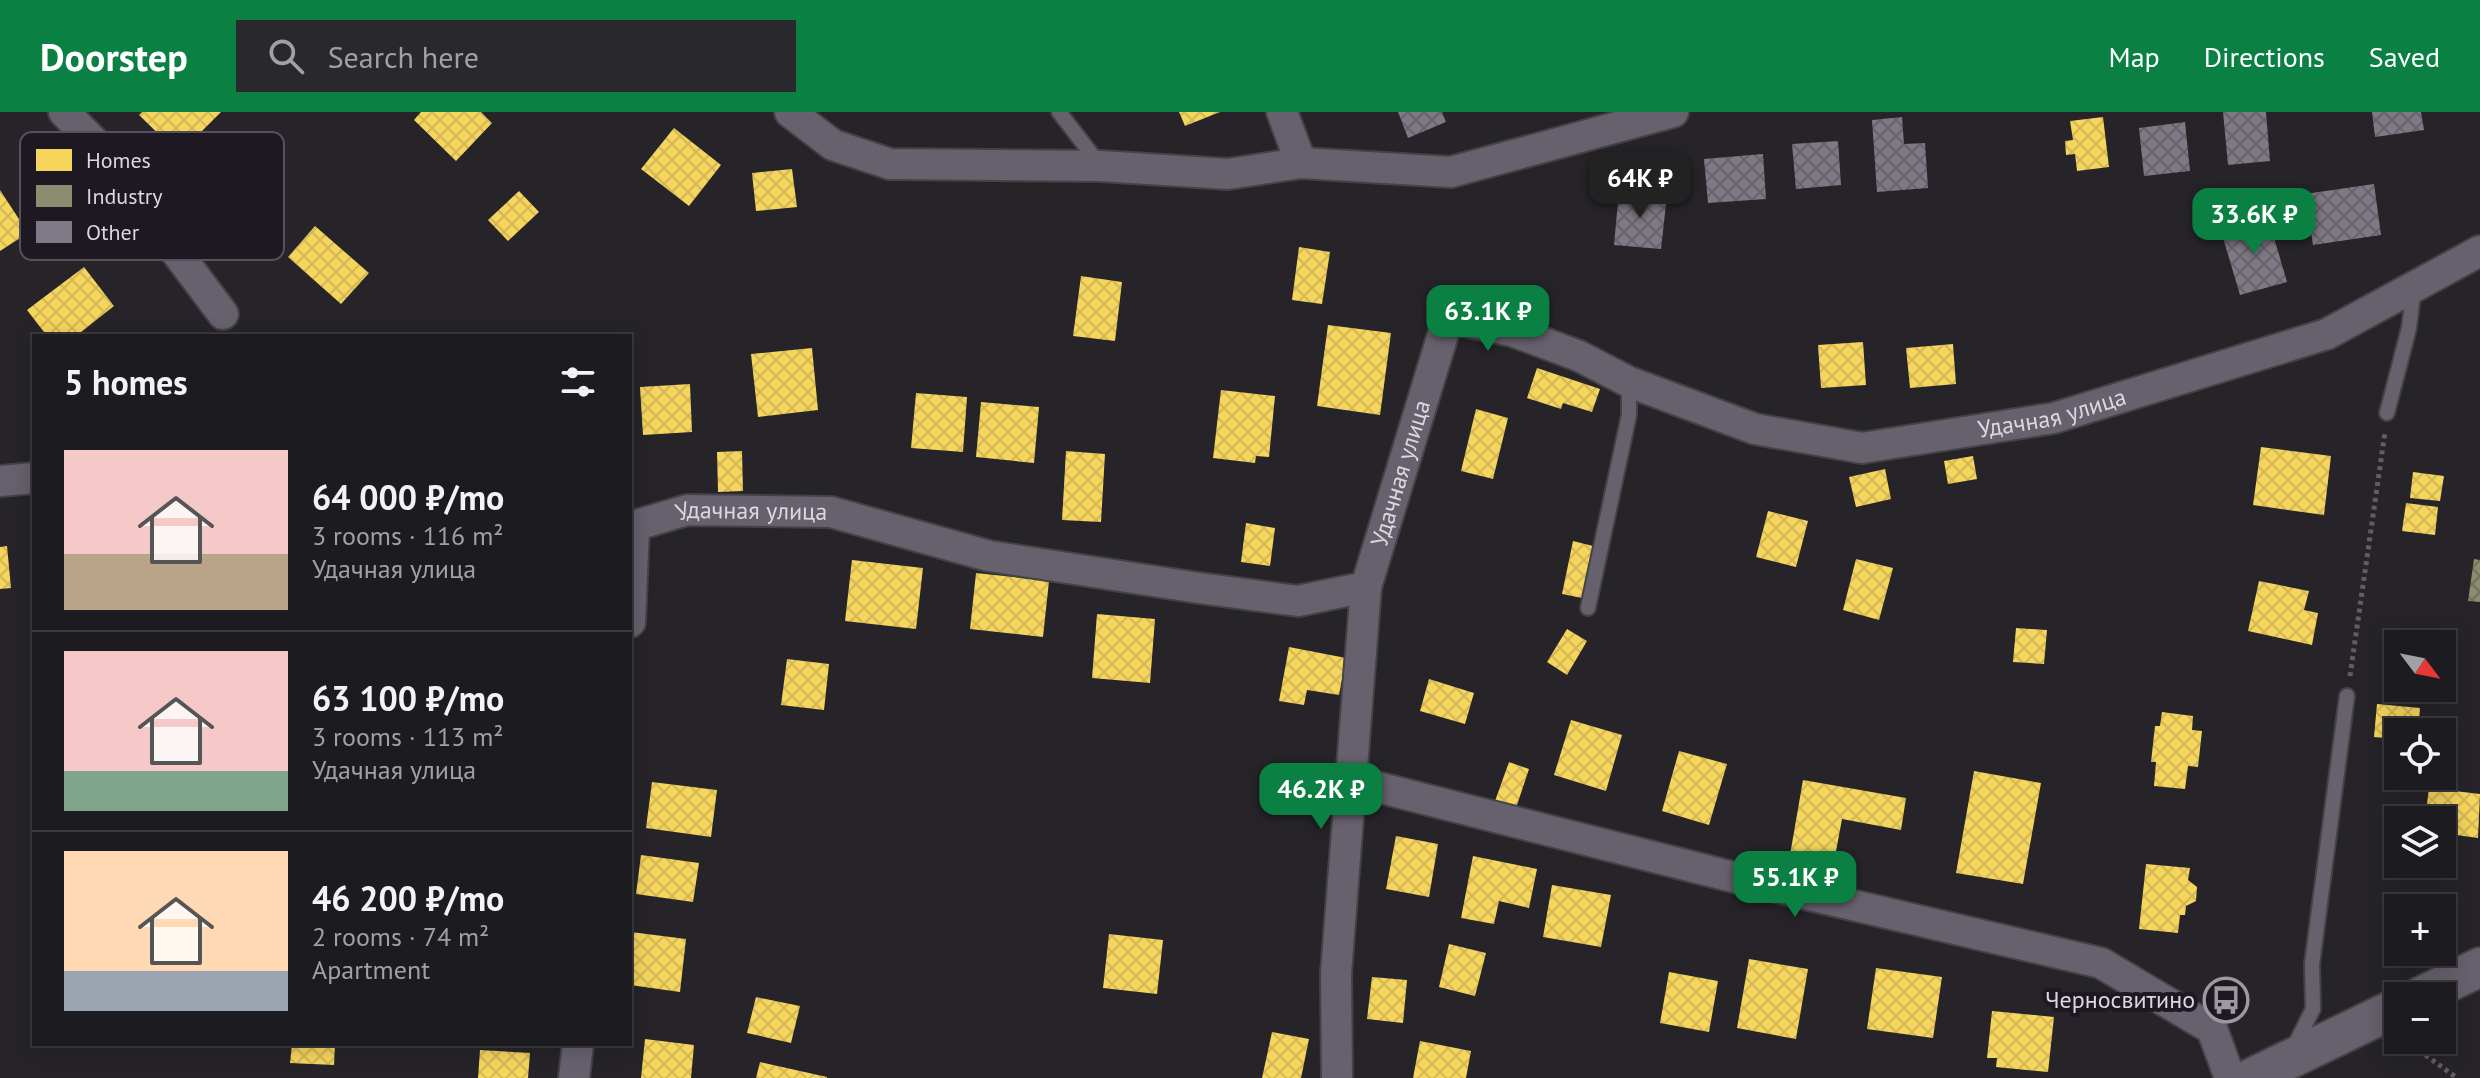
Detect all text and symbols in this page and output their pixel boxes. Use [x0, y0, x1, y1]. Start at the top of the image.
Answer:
search box [236, 20, 796, 92]
text: Doorstep [40, 32, 188, 81]
icon: search [264, 34, 308, 78]
text: Search here [328, 37, 479, 76]
text: Map [2109, 38, 2160, 75]
text: Directions [2204, 38, 2325, 75]
text: Saved [2369, 38, 2440, 75]
legend [20, 132, 284, 260]
text: Homes [86, 146, 151, 174]
pin: 64K ₽ [1584, 152, 1696, 220]
text: 64K ₽ [1607, 161, 1673, 194]
text: Industry [86, 182, 163, 210]
pin: 33.6K ₽ [2180, 188, 2328, 256]
text: 33.6K ₽ [2210, 197, 2298, 230]
text: Other [86, 218, 140, 246]
pin: 63.1K ₽ [1414, 285, 1562, 353]
text: 63.1K ₽ [1444, 294, 1532, 327]
text: 5 homes [64, 360, 188, 404]
icon: filters [556, 360, 600, 404]
street label: Удачная улица [1976, 381, 2130, 445]
street label: Удачная улица [1363, 396, 1437, 550]
text: 64 000 ₽/mo [312, 475, 504, 519]
icon: home [128, 482, 224, 578]
street label: Удачная улица [672, 494, 828, 528]
text: 3 rooms · 116 m² [312, 519, 504, 552]
text: Удачная улица [312, 552, 476, 585]
north arrow [2384, 630, 2456, 702]
map controls [2384, 630, 2456, 1054]
text: 63 100 ₽/mo [312, 676, 504, 720]
icon: home [128, 683, 224, 779]
button: locate [2384, 718, 2456, 790]
text: 3 rooms · 113 m² [312, 720, 504, 753]
text: Удачная улица [312, 753, 476, 786]
pin: 46.2K ₽ [1247, 763, 1395, 831]
text: 46.2K ₽ [1277, 772, 1365, 805]
button: layers [2384, 806, 2456, 878]
pin: 55.1K ₽ [1721, 851, 1869, 919]
text: 55.1K ₽ [1751, 860, 1839, 893]
text: 46 200 ₽/mo [312, 876, 504, 920]
icon: home [128, 883, 224, 979]
button: + [2384, 894, 2456, 966]
text: 2 rooms · 74 m² [312, 920, 489, 953]
text: Apartment [312, 953, 430, 986]
bus stop icon: Черносвитино [2202, 976, 2250, 1024]
button: − [2384, 982, 2456, 1054]
place label: Черносвитино [2045, 984, 2195, 1015]

